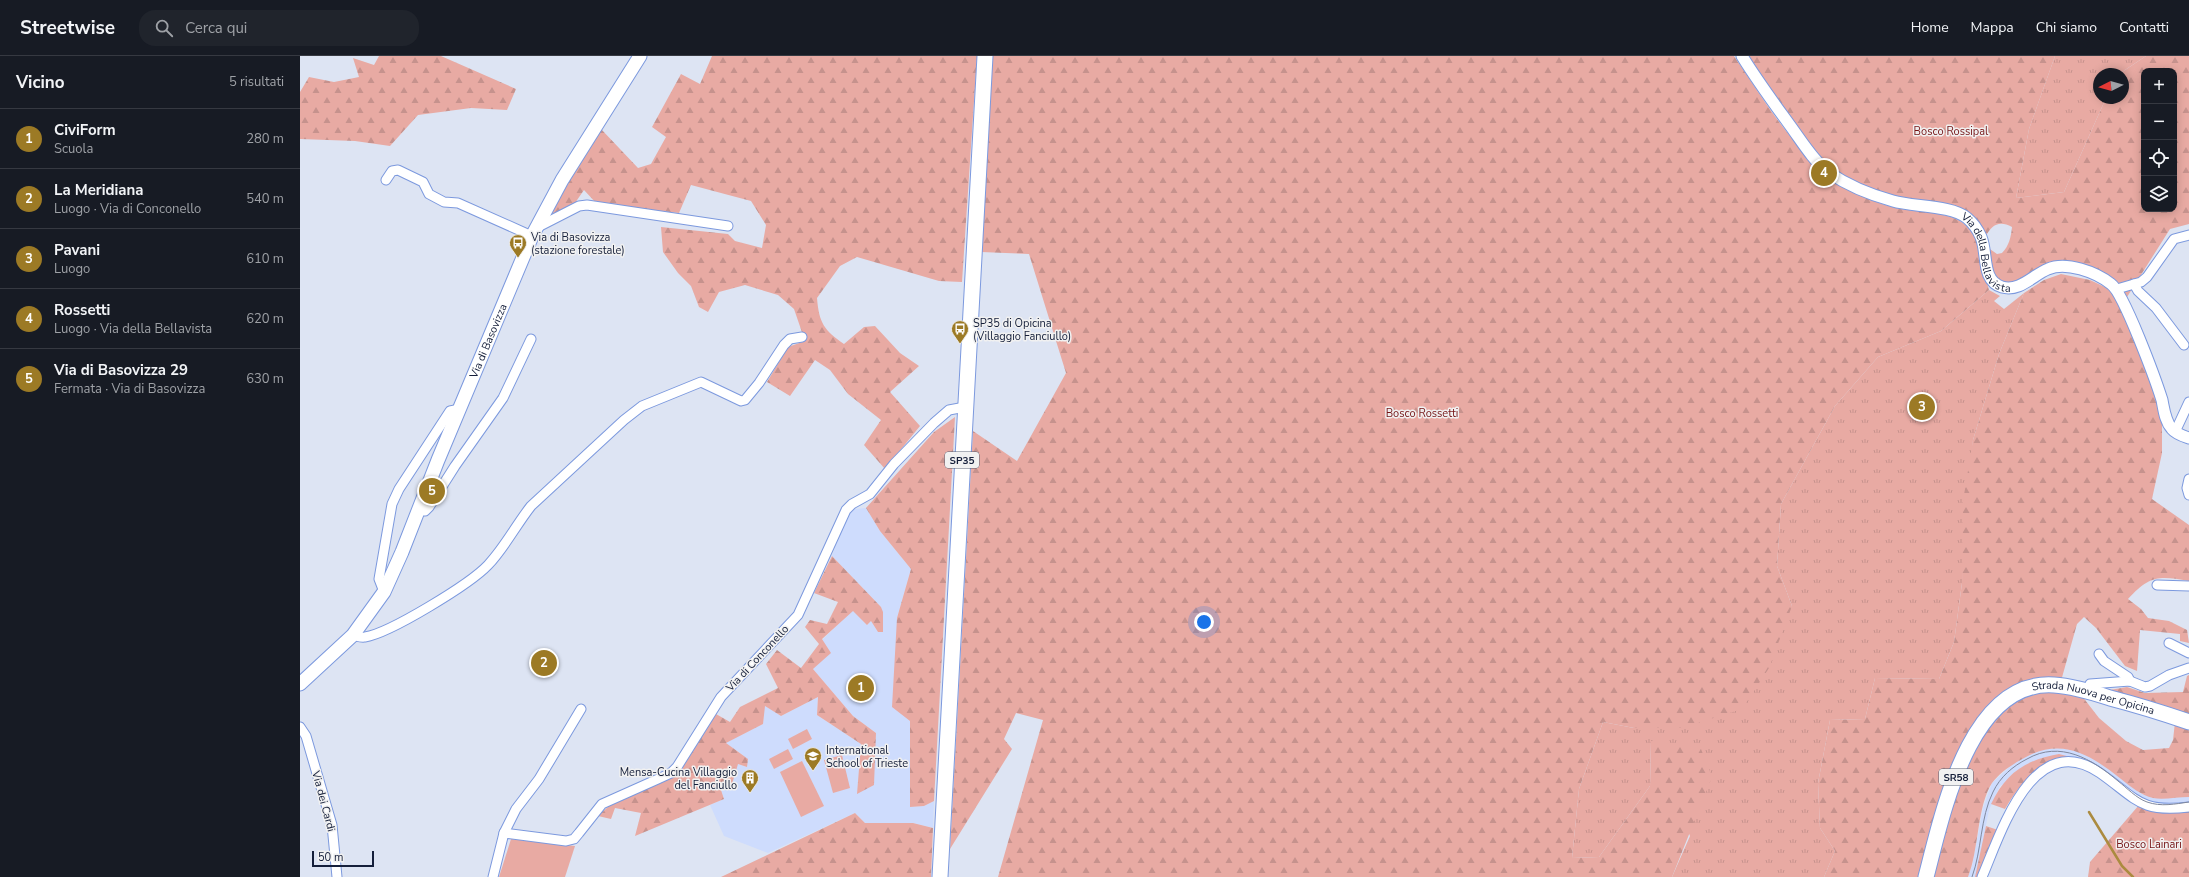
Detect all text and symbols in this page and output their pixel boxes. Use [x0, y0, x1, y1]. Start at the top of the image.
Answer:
search box [139, 10, 419, 46]
text: Streetwise [20, 15, 115, 41]
icon: search [153, 17, 175, 39]
text: Cerca qui [185, 18, 247, 38]
text: Home [1911, 18, 1949, 37]
text: Mappa [1971, 18, 2014, 37]
text: Chi siamo [2036, 18, 2097, 37]
text: Contatti [2119, 18, 2169, 37]
north arrow [2093, 68, 2129, 104]
map controls [2141, 68, 2177, 212]
button: + [2141, 68, 2177, 104]
text: Vicino [16, 71, 65, 94]
text: 5 risultati [229, 73, 284, 91]
button: − [2141, 104, 2177, 140]
text: CiviForm [54, 120, 116, 140]
park label: Bosco Rossipal [1914, 124, 1989, 139]
text: 1 [25, 130, 33, 148]
text: 280 m [246, 130, 284, 148]
text: Scuola [54, 140, 93, 158]
button: locate [2141, 140, 2177, 176]
pin: 4 [1811, 158, 1837, 188]
button: layers [2141, 176, 2177, 212]
text: La Meridiana [54, 180, 144, 200]
text: 2 [25, 190, 33, 208]
text: 540 m [246, 190, 284, 208]
text: Luogo · Via di Conconello [54, 200, 201, 218]
street label: Via della Bellavista [1957, 209, 2011, 296]
place label: Via di Basovizza (stazione forestale) [530, 230, 625, 258]
bus stop icon: Via di Basovizza (stazione forestale) [508, 233, 528, 258]
text: Pavani [54, 240, 100, 260]
text: 3 [25, 250, 33, 268]
text: 610 m [246, 250, 284, 268]
text: Luogo [54, 260, 90, 278]
text: Rossetti [54, 300, 110, 320]
street label: Via di Basovizza [466, 301, 511, 382]
text: 4 [25, 310, 33, 328]
text: 620 m [246, 310, 284, 328]
place label: SP35 di Opicina (Villaggio Fanciullo) [973, 316, 1071, 344]
bus stop icon: SP35 di Opicina (Villaggio Fanciullo) [950, 319, 970, 344]
text: Luogo · Via della Bellavista [54, 320, 212, 338]
text: Via di Basovizza 29 [54, 360, 188, 380]
text: 5 [25, 370, 33, 388]
text: 630 m [246, 370, 284, 388]
text: Fermata · Via di Basovizza [54, 380, 205, 398]
pin: 3 [1909, 392, 1935, 422]
park label: Bosco Rossetti [1386, 406, 1458, 421]
road number: SP35 [945, 452, 979, 468]
pin: 5 [419, 476, 445, 506]
your location [1194, 612, 1214, 632]
street label: Via di Conconello [722, 622, 792, 696]
pin: 2 [531, 648, 557, 678]
pin: 1 [848, 673, 874, 703]
street label: Strada Nuova per Opicina [2030, 678, 2157, 718]
place label: International School of Trieste [826, 743, 908, 771]
school or university icon: International School of Trieste [803, 746, 823, 771]
place label: Mensa-Cucina Villaggio del Fanciullo [620, 765, 737, 793]
street label: Via dei Cardi [308, 768, 339, 833]
building icon: Mensa-Cucina Villaggio del Fanciullo [740, 768, 760, 793]
road number: SR58 [1939, 769, 1973, 785]
park label: Bosco Lainari [2116, 837, 2182, 852]
scale bar [312, 849, 374, 868]
text: 50 m [318, 850, 343, 865]

